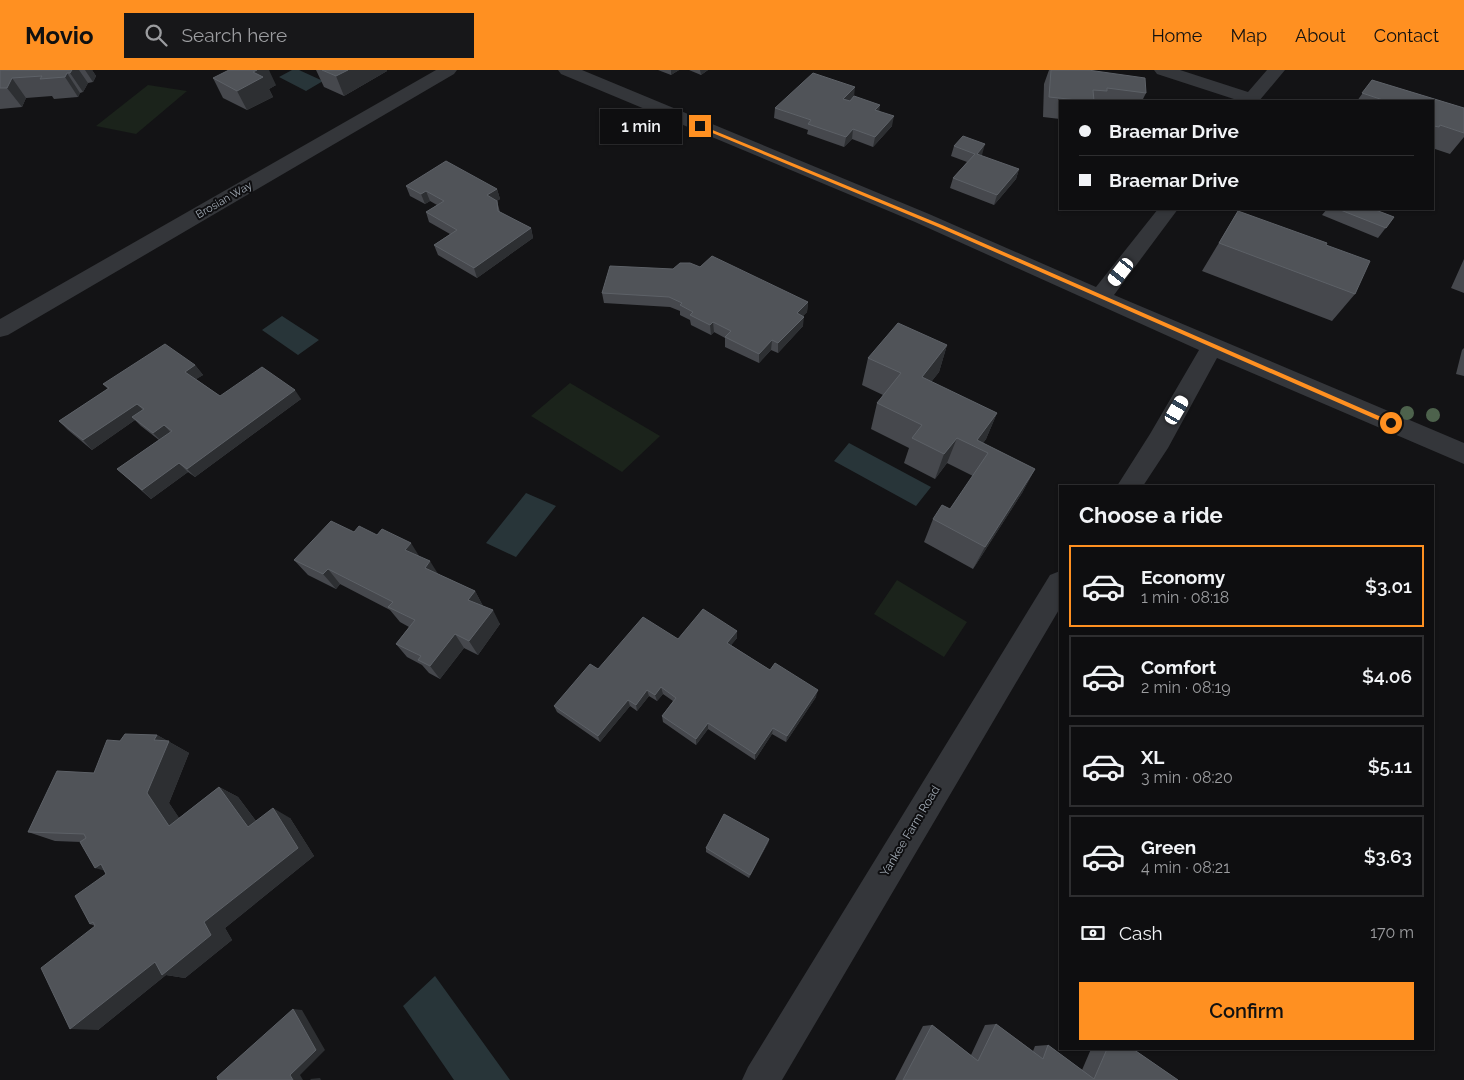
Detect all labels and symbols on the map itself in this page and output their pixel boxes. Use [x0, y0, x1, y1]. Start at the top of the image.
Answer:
callout: 1 min [600, 108, 682, 144]
route end [689, 115, 711, 137]
street label: Brosian Way [194, 179, 254, 221]
car [1105, 256, 1136, 288]
car [1163, 393, 1190, 427]
route start [1380, 412, 1402, 434]
street label: Yankee Farm Road [877, 783, 943, 879]

